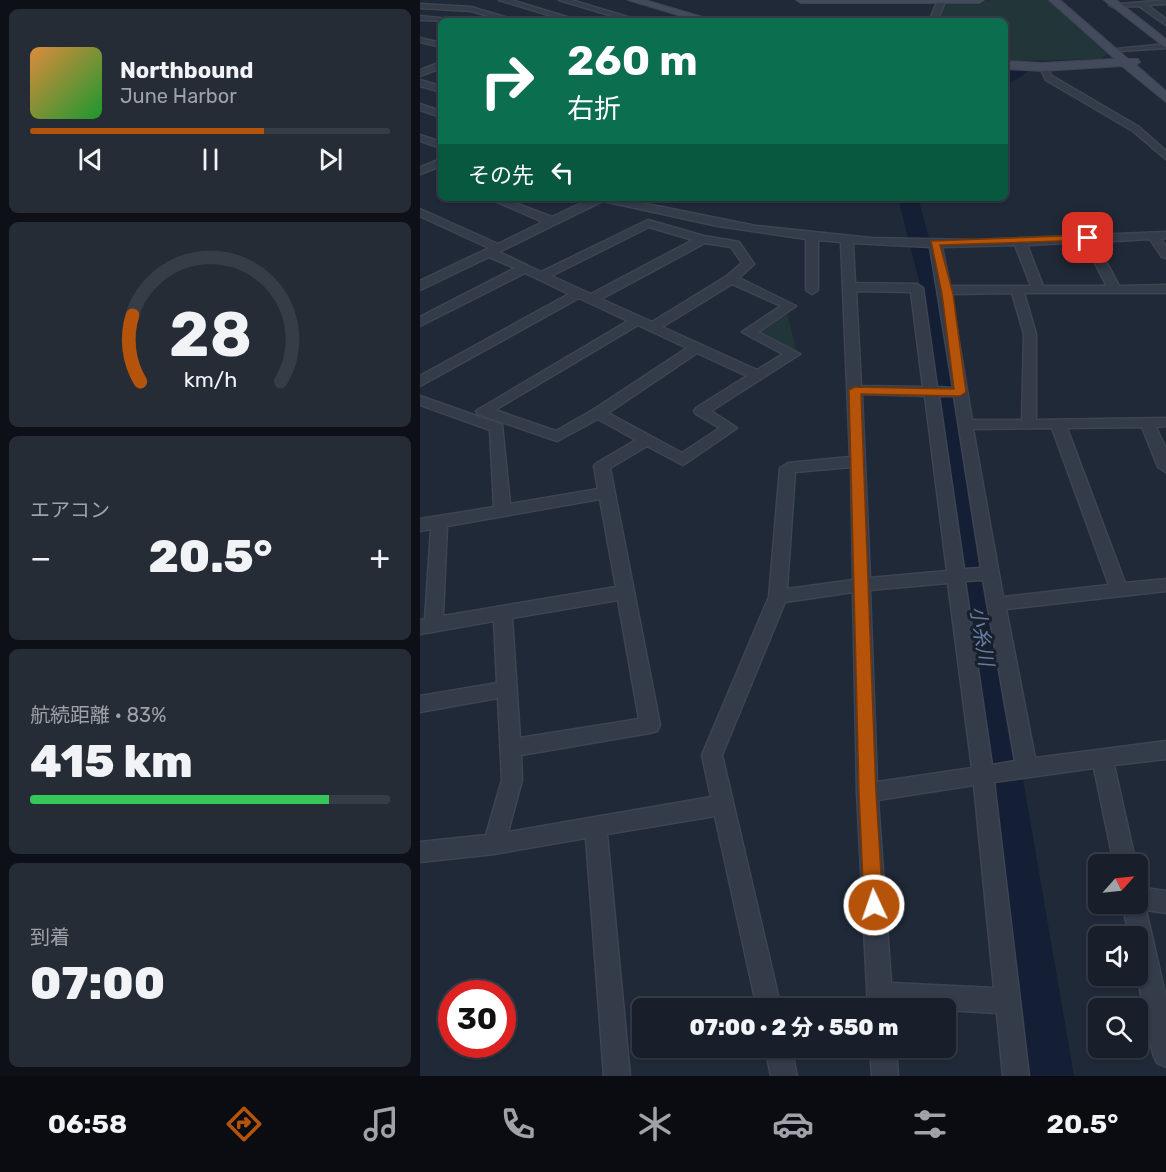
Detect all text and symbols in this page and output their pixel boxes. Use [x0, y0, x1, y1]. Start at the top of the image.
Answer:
text: 260 m [567, 36, 698, 86]
icon: right [468, 42, 546, 120]
text: Northbound [120, 57, 253, 84]
text: June Harbor [120, 84, 237, 108]
text: 右折 [567, 93, 621, 125]
icon: previous [74, 143, 107, 176]
icon: pause [194, 143, 227, 176]
icon: next [314, 143, 347, 176]
icon: left [546, 156, 579, 189]
text: その先 [468, 162, 534, 189]
pin [1062, 212, 1113, 263]
icon: arrive [1071, 221, 1104, 254]
text: 28 [169, 298, 251, 372]
text: km/h [183, 367, 237, 392]
text: エアコン [30, 498, 110, 522]
text: 20.5° [148, 530, 273, 583]
text: − [30, 538, 51, 577]
text: + [369, 538, 390, 577]
water label: 小糸川 [965, 604, 999, 669]
text: 航続距離 · 83% [30, 703, 166, 727]
text: 415 km [30, 735, 193, 788]
north arrow [1088, 854, 1148, 914]
map controls [1088, 854, 1148, 1058]
position arrow [842, 873, 906, 937]
text: 到着 [30, 925, 70, 949]
button: sound [1088, 926, 1148, 986]
text: 07:00 [30, 957, 165, 1010]
speed limit sign: 30 [438, 980, 516, 1058]
button: search [1088, 998, 1148, 1058]
text: 07:00 · 2 分 · 550 m [689, 1014, 899, 1041]
icon: directions [223, 1103, 265, 1145]
icon: music [360, 1103, 402, 1145]
icon: phone [497, 1103, 539, 1145]
icon: climate [634, 1103, 676, 1145]
icon: car [772, 1103, 814, 1145]
icon: filters [909, 1103, 951, 1145]
text: 06:58 [48, 1108, 127, 1140]
text: 20.5° [1046, 1108, 1118, 1140]

